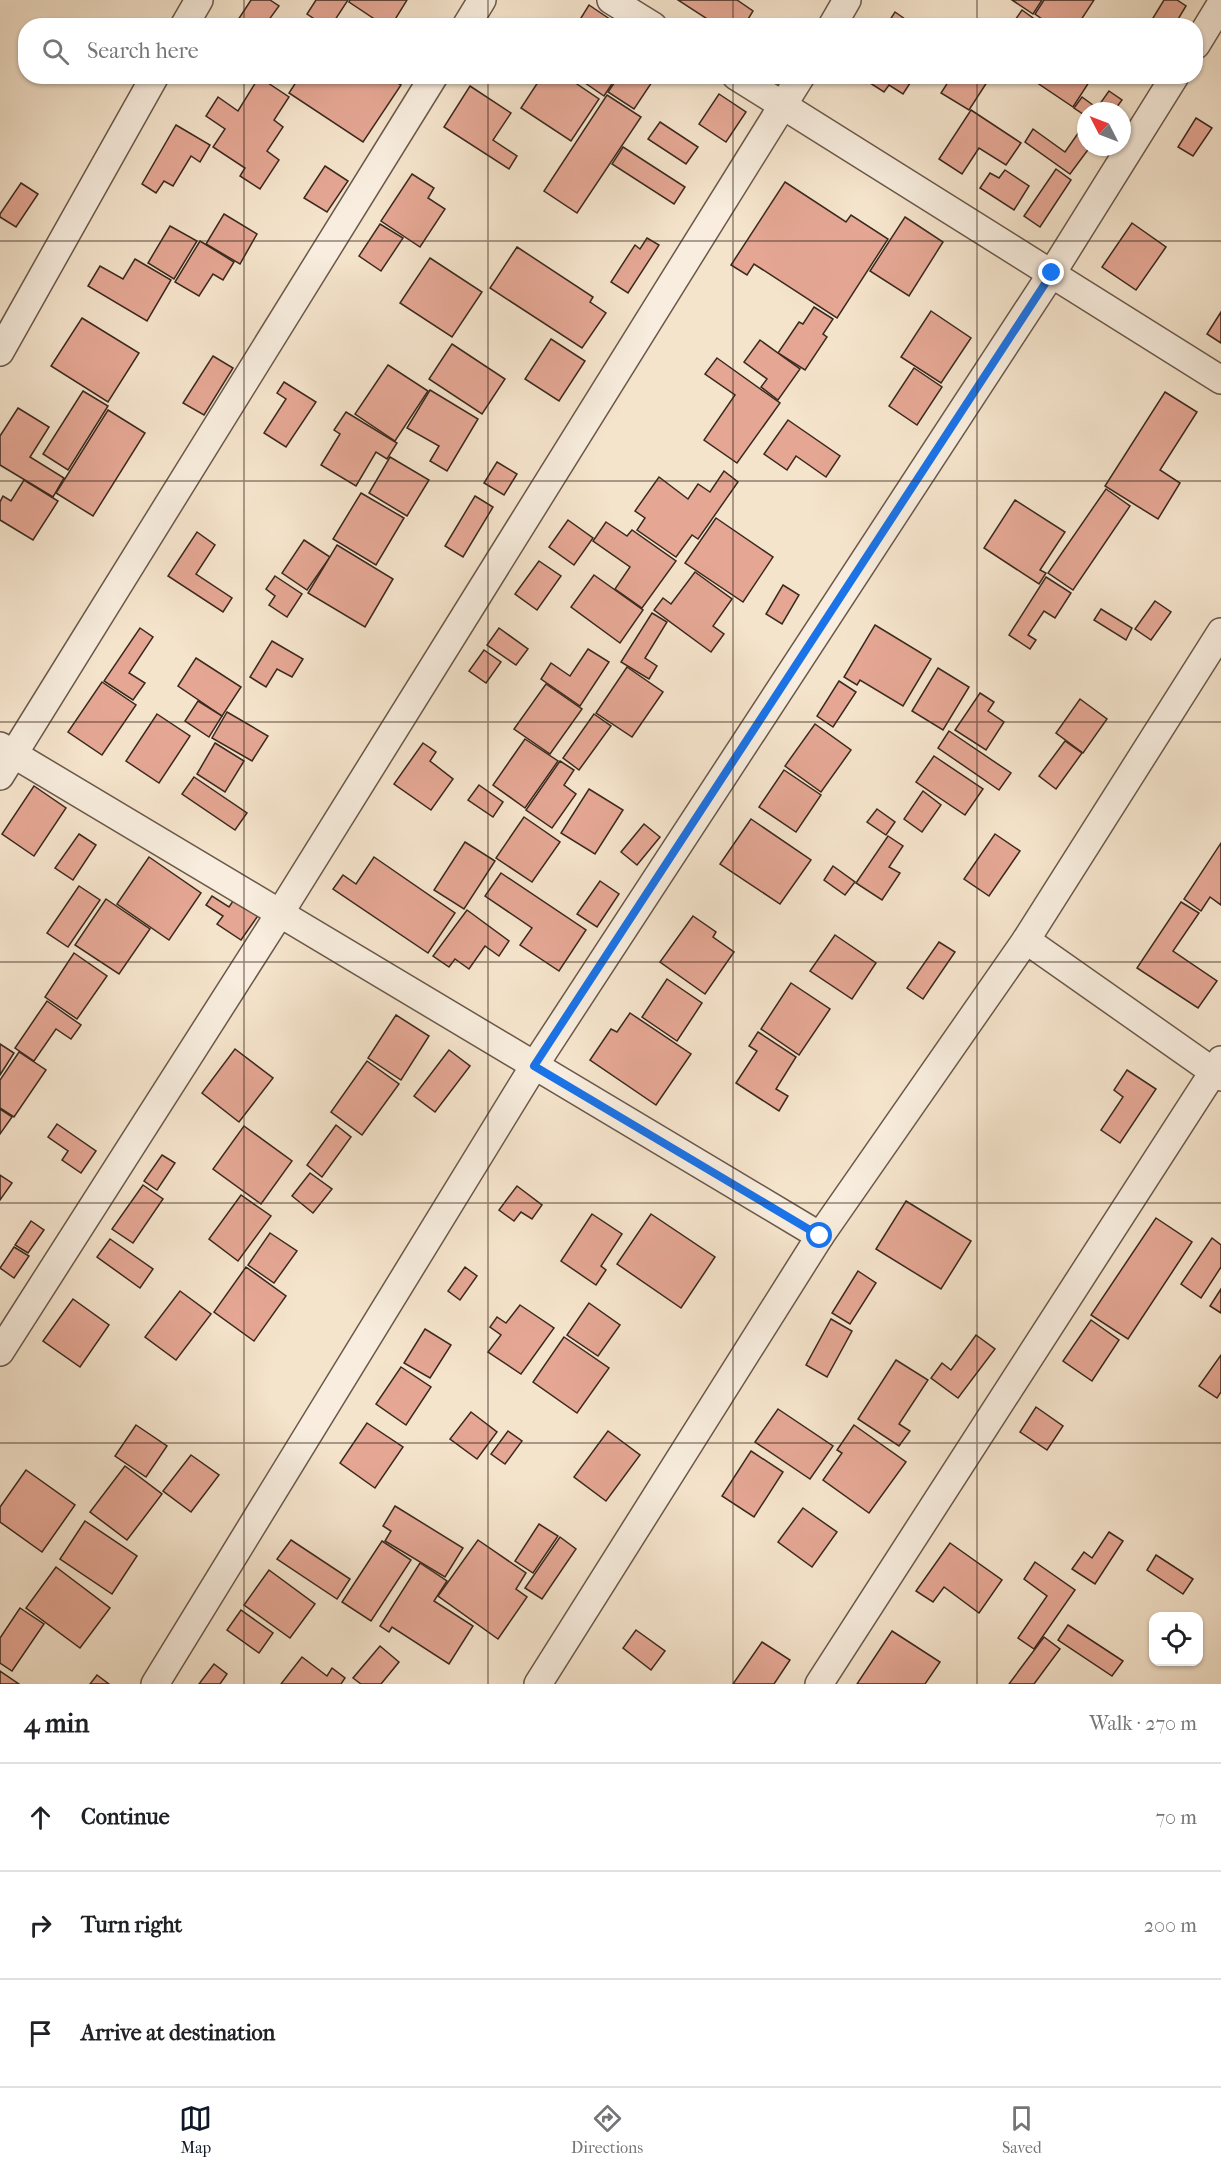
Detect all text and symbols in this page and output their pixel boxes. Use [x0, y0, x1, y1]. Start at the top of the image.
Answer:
search box [18, 18, 1203, 84]
icon: search [39, 35, 72, 68]
text: Search here [87, 38, 199, 64]
north arrow [1077, 102, 1131, 156]
route end [1038, 259, 1064, 285]
route start [806, 1222, 832, 1248]
map controls [1149, 1612, 1203, 1666]
button: locate [1149, 1612, 1203, 1666]
text: 4 min [24, 1708, 89, 1739]
text: Walk · 270 m [1089, 1712, 1197, 1735]
icon: ahead [24, 1801, 57, 1834]
text: Continue [81, 1804, 170, 1830]
text: 70 m [1155, 1806, 1197, 1829]
icon: right [24, 1909, 57, 1942]
text: Turn right [81, 1912, 182, 1938]
text: 200 m [1144, 1914, 1197, 1937]
icon: arrive [24, 2017, 57, 2050]
text: Arrive at destination [81, 2020, 275, 2046]
tab: Map [179, 2102, 212, 2157]
tab: Directions [571, 2102, 643, 2157]
tab: Saved [1002, 2102, 1042, 2157]

